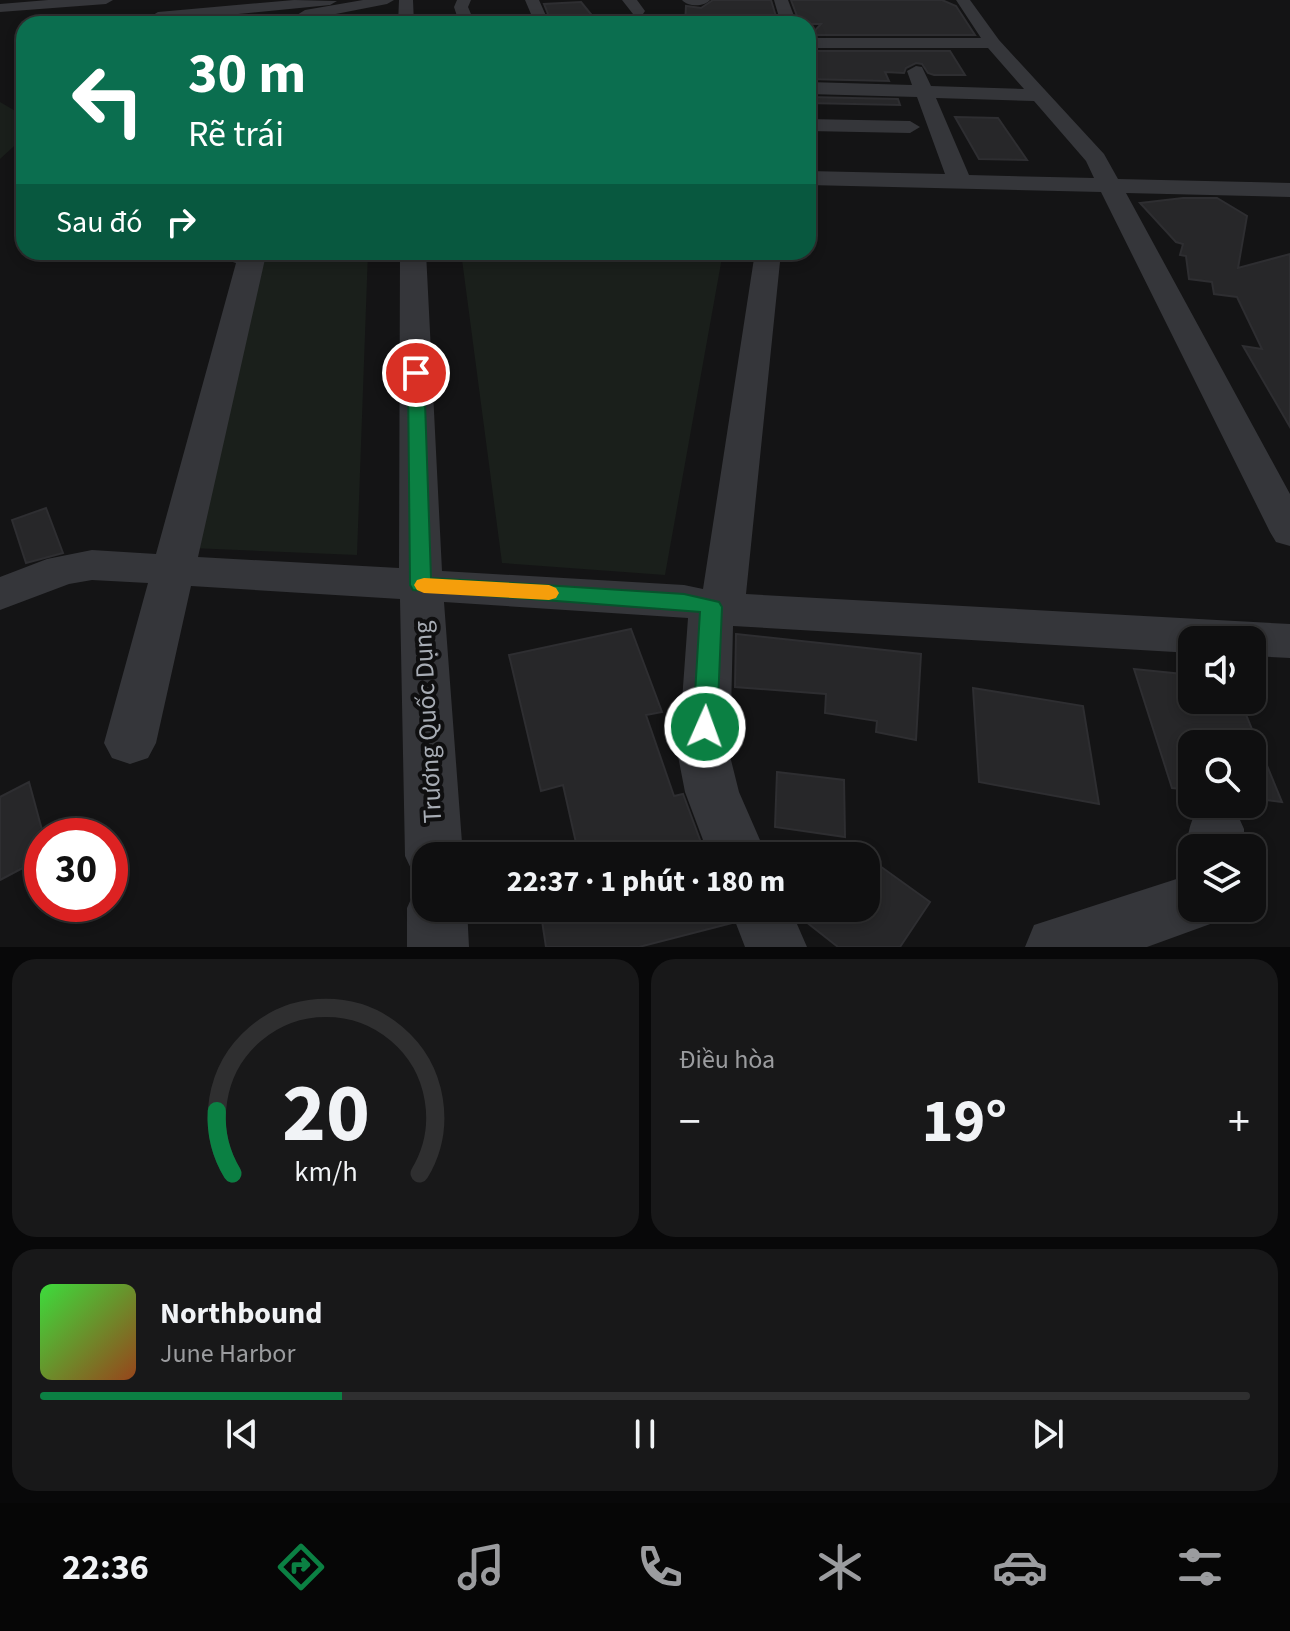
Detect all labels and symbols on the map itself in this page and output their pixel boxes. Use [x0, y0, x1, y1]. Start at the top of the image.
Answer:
pin [382, 339, 450, 407]
street label: Trương Quốc Dụng [404, 620, 451, 824]
position arrow [663, 685, 747, 769]
speed limit sign: 30 [24, 818, 128, 922]

